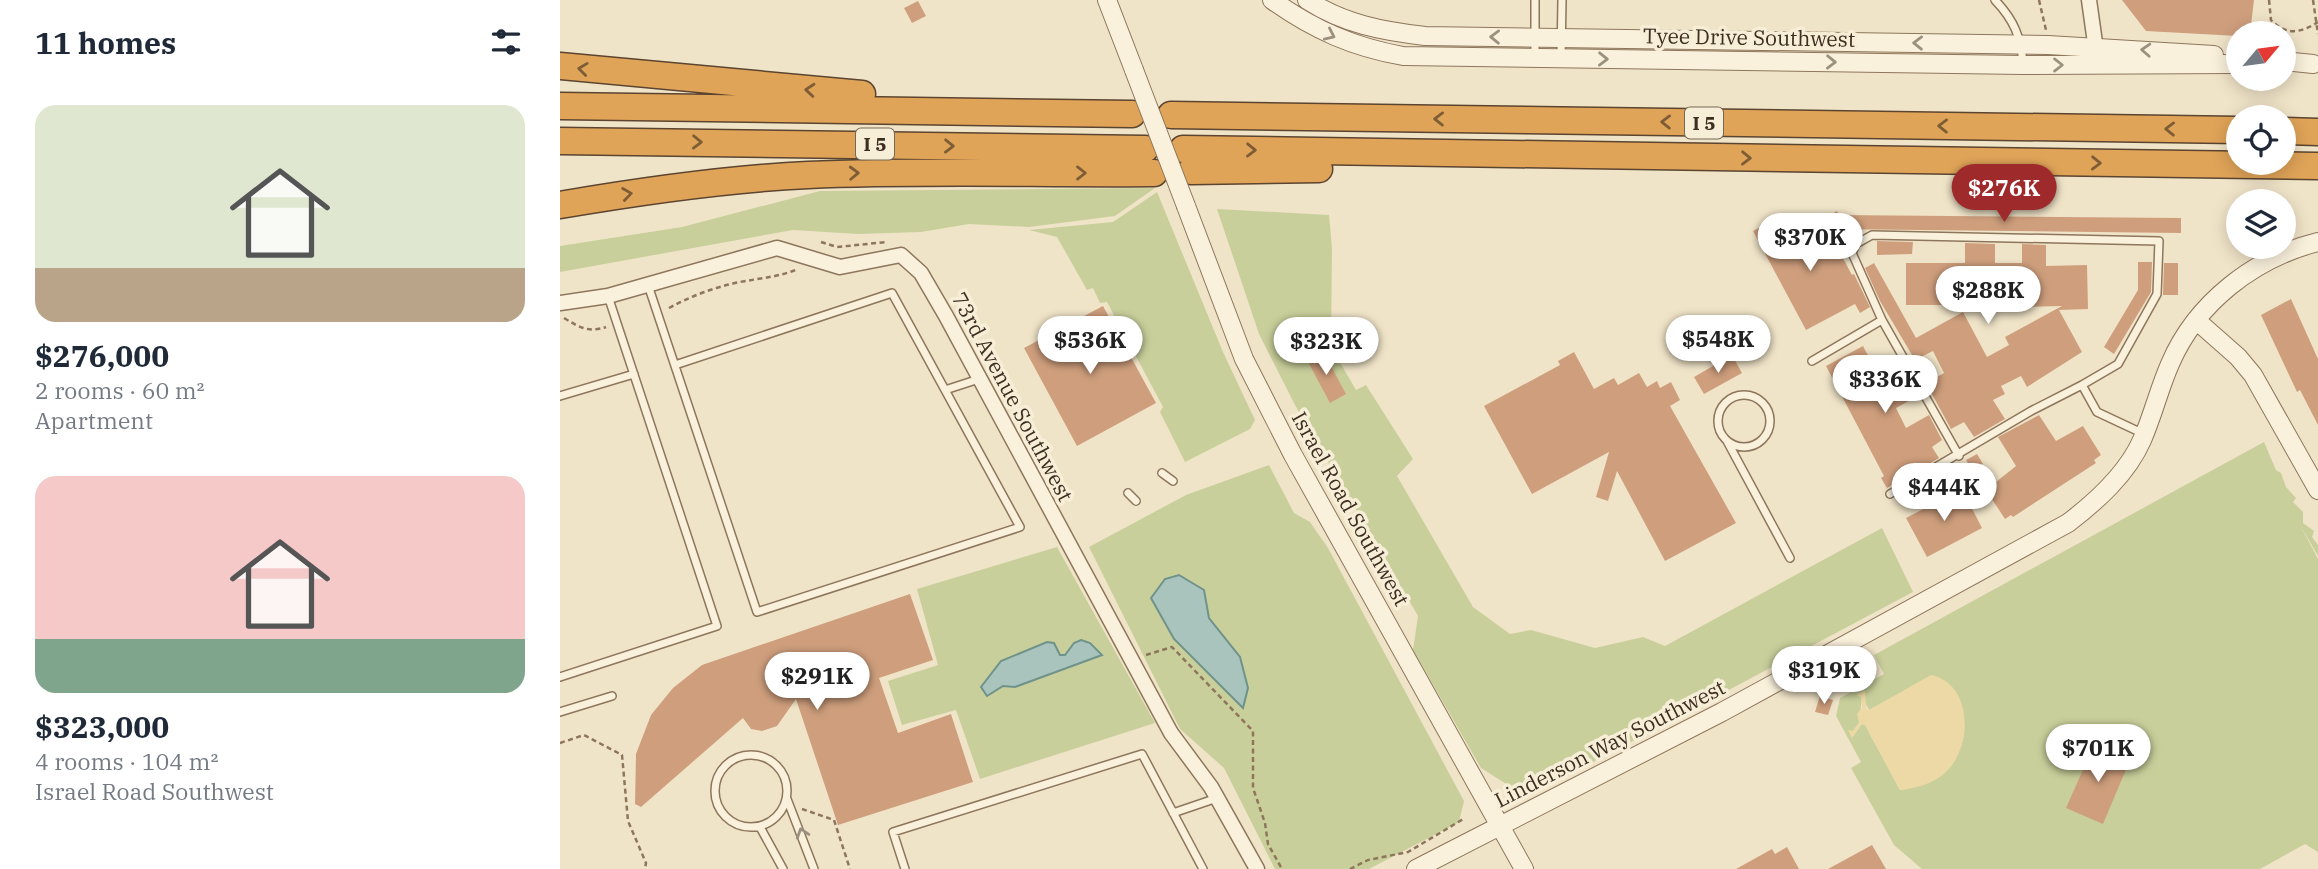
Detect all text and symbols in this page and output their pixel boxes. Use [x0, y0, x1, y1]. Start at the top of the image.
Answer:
street label: Tyee Drive Southwest [1643, 21, 1855, 53]
north arrow [2226, 21, 2296, 91]
map controls [2226, 21, 2296, 259]
text: 11 homes [35, 23, 176, 62]
icon: filters [487, 23, 525, 61]
one-way arrow [1323, 27, 1335, 41]
one-way arrow [1489, 29, 1500, 45]
one-way arrow [1913, 36, 1924, 51]
one-way arrow [2140, 43, 2151, 58]
one-way arrow [1599, 51, 1609, 67]
one-way arrow [1826, 54, 1837, 70]
one-way arrow [2054, 57, 2064, 73]
one-way arrow [577, 62, 589, 77]
one-way arrow [804, 83, 815, 98]
button: locate [2226, 105, 2296, 175]
road number: I 5 [1685, 108, 1723, 139]
one-way arrow [1433, 111, 1443, 127]
one-way arrow [1660, 114, 1671, 130]
one-way arrow [1937, 118, 1947, 134]
one-way arrow [2164, 122, 2175, 137]
road number: I 5 [856, 128, 894, 160]
one-way arrow [692, 134, 703, 149]
one-way arrow [944, 138, 955, 153]
one-way arrow [1246, 143, 1257, 158]
icon: home [217, 150, 343, 276]
one-way arrow [1741, 151, 1752, 166]
one-way arrow [2091, 155, 2102, 171]
pin: $276K [1955, 164, 2053, 224]
one-way arrow [1076, 165, 1087, 181]
one-way arrow [848, 166, 859, 181]
text: $276K [1968, 172, 2040, 202]
one-way arrow [621, 187, 633, 202]
button: layers [2226, 189, 2296, 259]
pin: $370K [1761, 214, 1859, 273]
text: $370K [1774, 221, 1846, 251]
pin: $288K [1939, 266, 2037, 326]
text: $288K [1952, 274, 2024, 304]
street label: 73rd Avenue Southwest [946, 287, 1080, 506]
pin: $536K [1041, 316, 1139, 376]
pin: $548K [1669, 316, 1767, 375]
pin: $323K [1277, 318, 1375, 377]
text: $548K [1682, 323, 1754, 353]
text: $536K [1054, 324, 1126, 354]
text: $323K [1290, 325, 1362, 355]
text: $276,000 [35, 336, 169, 375]
pin: $336K [1836, 356, 1934, 415]
text: $336K [1849, 363, 1921, 393]
text: 2 rooms · 60 m² [35, 375, 205, 405]
text: Apartment [35, 405, 153, 435]
street label: Israel Road Southwest [1286, 406, 1416, 611]
pin: $444K [1895, 463, 1993, 523]
text: $444K [1908, 471, 1980, 501]
icon: home [217, 521, 343, 647]
pin: $319K [1775, 646, 1873, 706]
pin: $291K [768, 652, 866, 712]
text: $319K [1788, 654, 1860, 684]
text: $291K [781, 660, 853, 690]
street label: Linderson Way Southwest [1490, 673, 1730, 813]
text: $323,000 [35, 707, 169, 746]
pin: $701K [2049, 724, 2147, 784]
text: $701K [2062, 732, 2134, 762]
text: 4 rooms · 104 m² [35, 746, 218, 776]
text: Israel Road Southwest [35, 776, 274, 806]
one-way arrow [796, 827, 810, 840]

